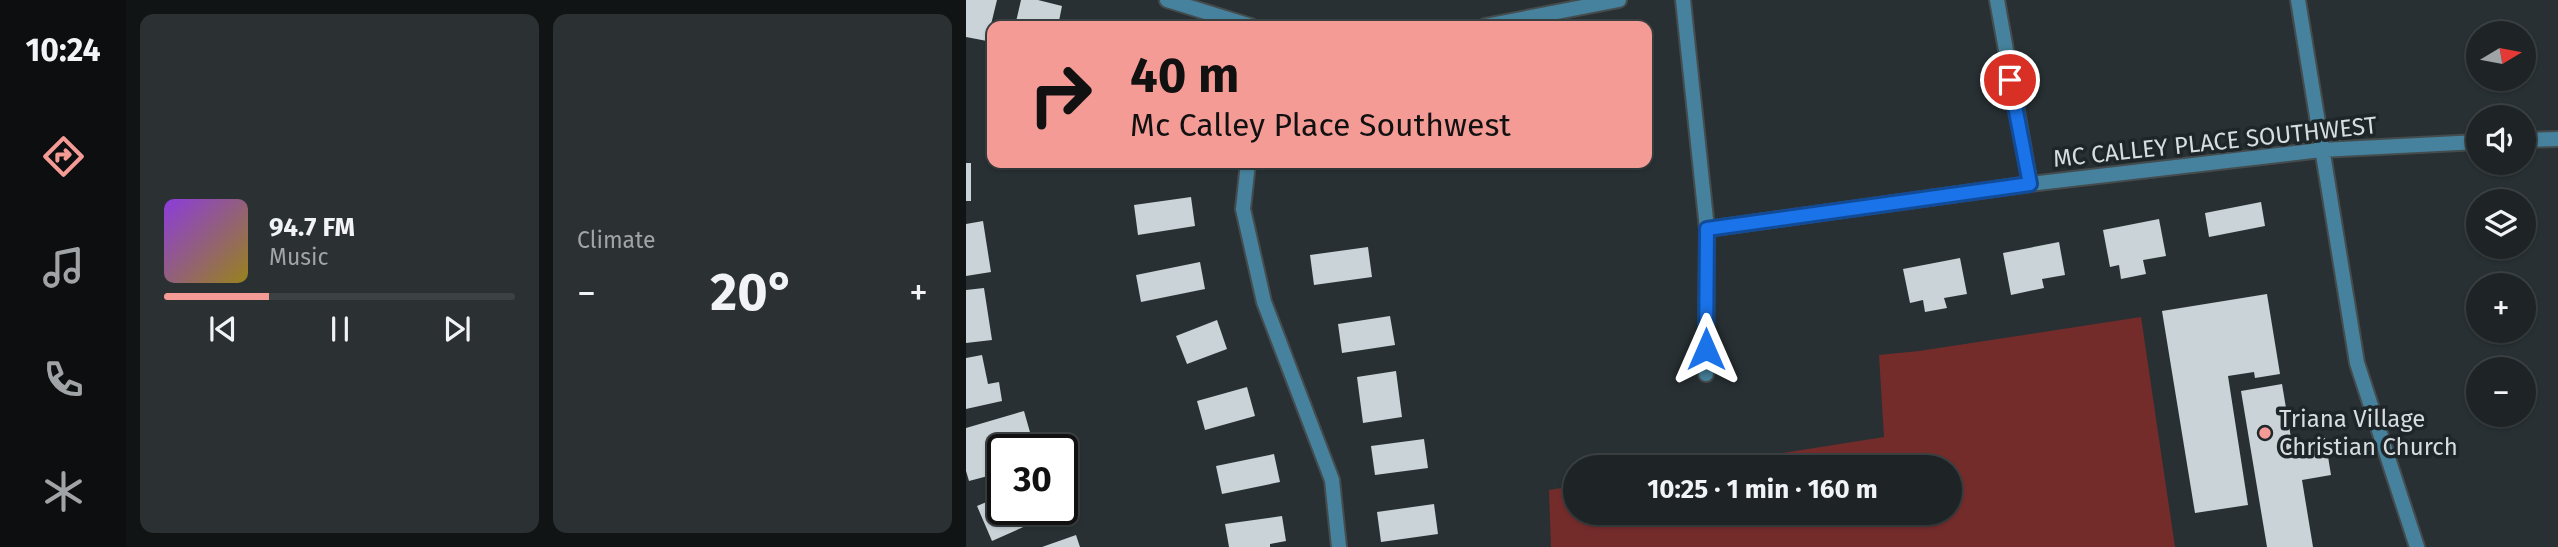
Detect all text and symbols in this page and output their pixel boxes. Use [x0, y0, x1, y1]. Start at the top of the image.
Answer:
north arrow [2466, 21, 2536, 91]
map controls [2466, 21, 2536, 427]
text: 10:24 [26, 31, 100, 69]
text: 40 m [1130, 46, 1239, 105]
icon: right [1015, 49, 1106, 140]
pin [1980, 50, 2040, 110]
icon: arrive [1991, 61, 2029, 99]
button: sound [2466, 105, 2536, 175]
text: Mc Calley Place Southwest [1130, 106, 1511, 144]
street label: MC CALLEY PLACE SOUTHWEST [2052, 111, 2379, 173]
icon: directions [39, 132, 88, 181]
button: layers [2466, 189, 2536, 259]
text: 94.7 FM [269, 212, 355, 243]
text: Climate [577, 226, 656, 254]
icon: music [39, 243, 88, 292]
text: Music [269, 243, 329, 271]
text: 20° [710, 261, 795, 324]
text: − [577, 270, 596, 316]
text: + [909, 270, 928, 316]
button: + [2466, 273, 2536, 343]
icon: previous [204, 310, 242, 348]
icon: pause [321, 310, 359, 348]
icon: next [438, 310, 476, 348]
position arrow [1669, 312, 1743, 386]
icon: phone [39, 355, 88, 404]
button: − [2466, 357, 2536, 427]
place label: Triana Village Christian Church [2279, 405, 2458, 461]
marker: Triana Village Christian Church [2257, 425, 2273, 441]
speed limit sign: 30 [987, 434, 1078, 525]
icon: climate [39, 467, 88, 516]
text: 10:25 · 1 min · 160 m [1647, 474, 1878, 505]

